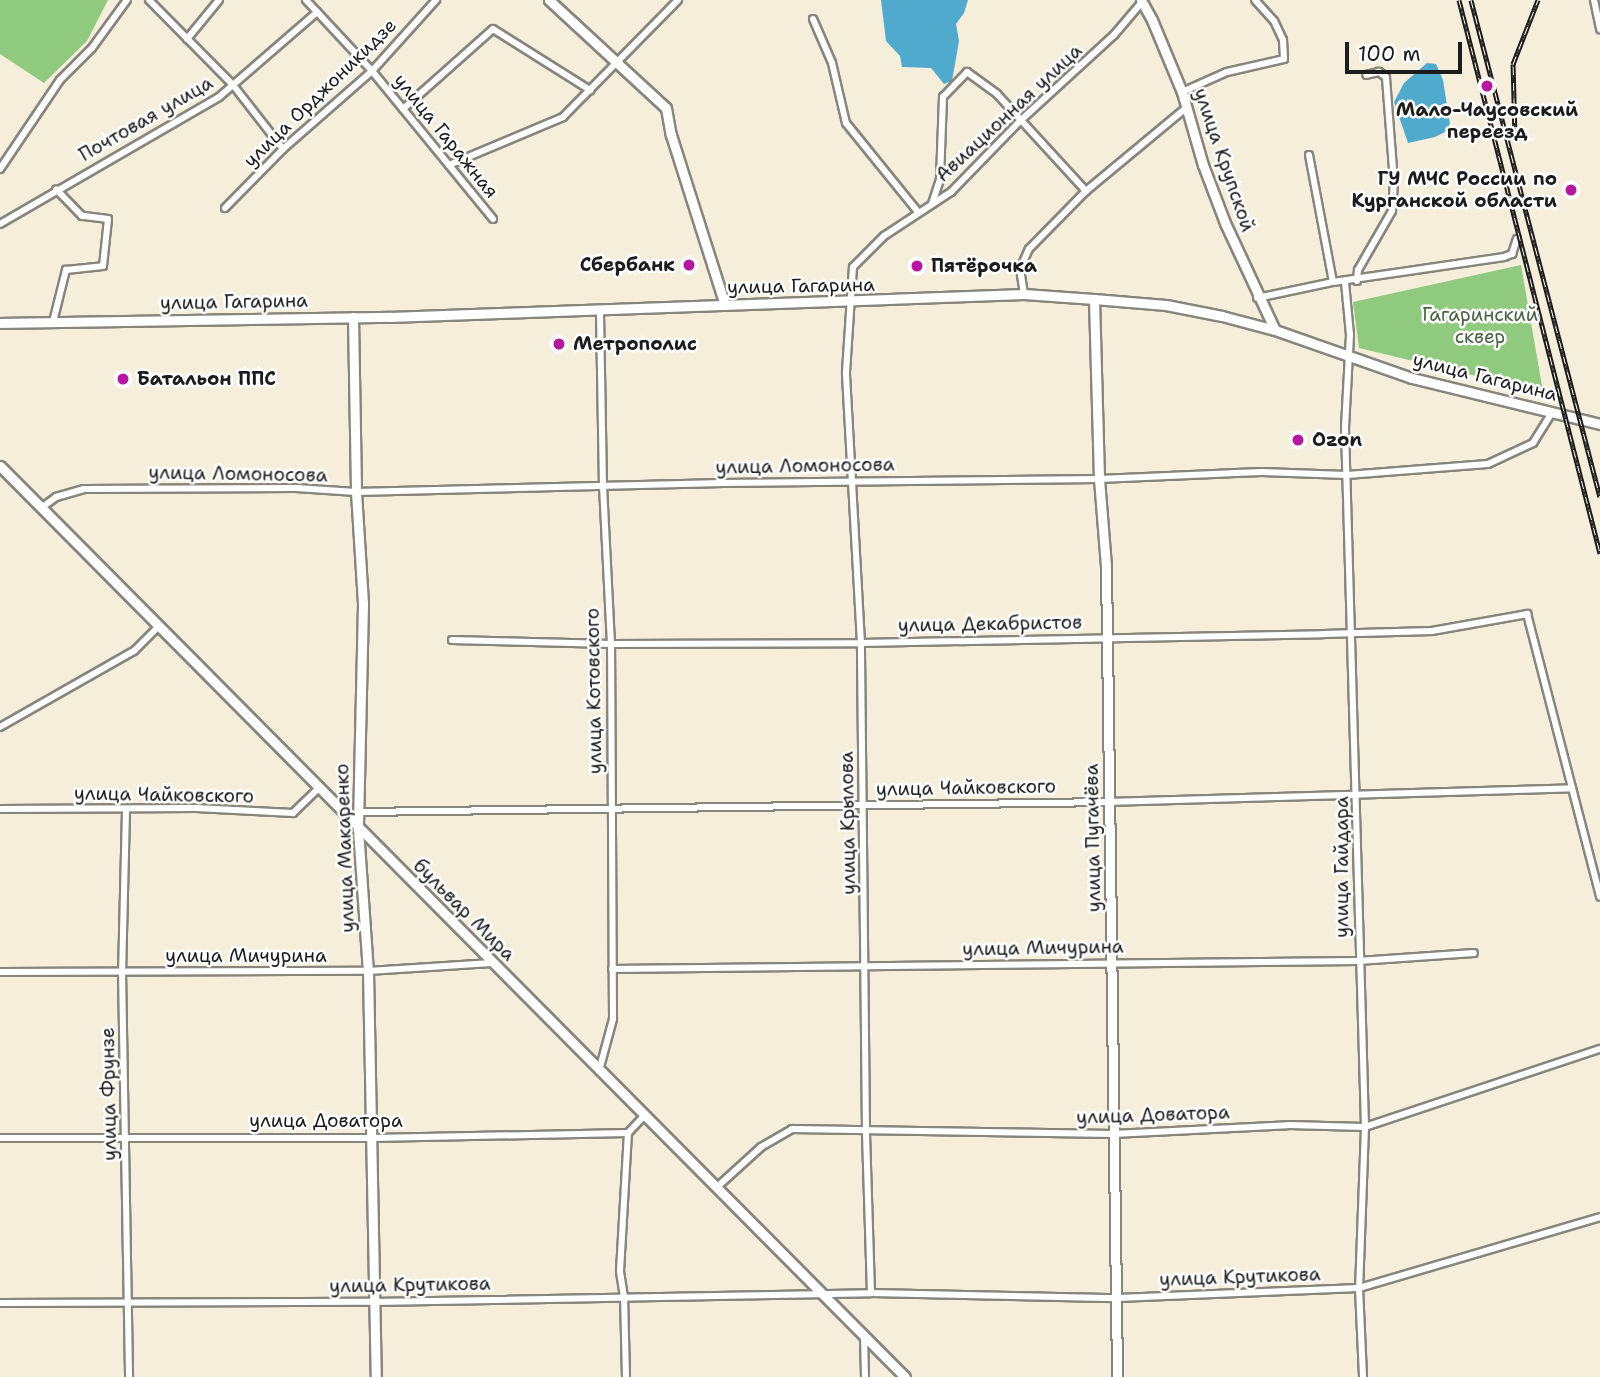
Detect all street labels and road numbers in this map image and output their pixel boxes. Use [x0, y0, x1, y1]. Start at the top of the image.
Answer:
street label: улица Орджоникидзе [239, 14, 401, 172]
street label: Авиационная улица [931, 39, 1087, 187]
street label: улица Гаражная [389, 69, 503, 203]
street label: Почтовая улица [75, 71, 217, 167]
street label: улица Крупской [1189, 85, 1259, 235]
street label: улица Гагарина [727, 273, 875, 299]
street label: улица Гагарина [160, 289, 308, 315]
street label: улица Гагарина [1411, 348, 1559, 406]
street label: улица Ломоносова [715, 453, 895, 479]
street label: улица Ломоносова [148, 461, 328, 487]
street label: улица Котовского [581, 608, 607, 774]
street label: улица Декабристов [898, 611, 1082, 637]
street label: улица Крылова [835, 751, 861, 895]
street label: улица Макаренко [331, 763, 359, 933]
street label: улица Пугачёва [1080, 764, 1106, 912]
street label: улица Чайковского [876, 775, 1056, 801]
street label: улица Чайковского [74, 782, 254, 808]
street label: улица Гайдара [1331, 796, 1353, 938]
street label: бульвар Мира [408, 854, 520, 966]
street label: улица Мичурина [962, 935, 1124, 961]
street label: улица Мичурина [165, 945, 327, 967]
street label: улица Фрунзе [96, 1027, 122, 1161]
street label: улица Доватора [1076, 1101, 1230, 1129]
street label: улица Доватора [249, 1110, 403, 1132]
street label: улица Крутикова [1159, 1263, 1321, 1291]
street label: улица Крутикова [329, 1272, 491, 1298]

